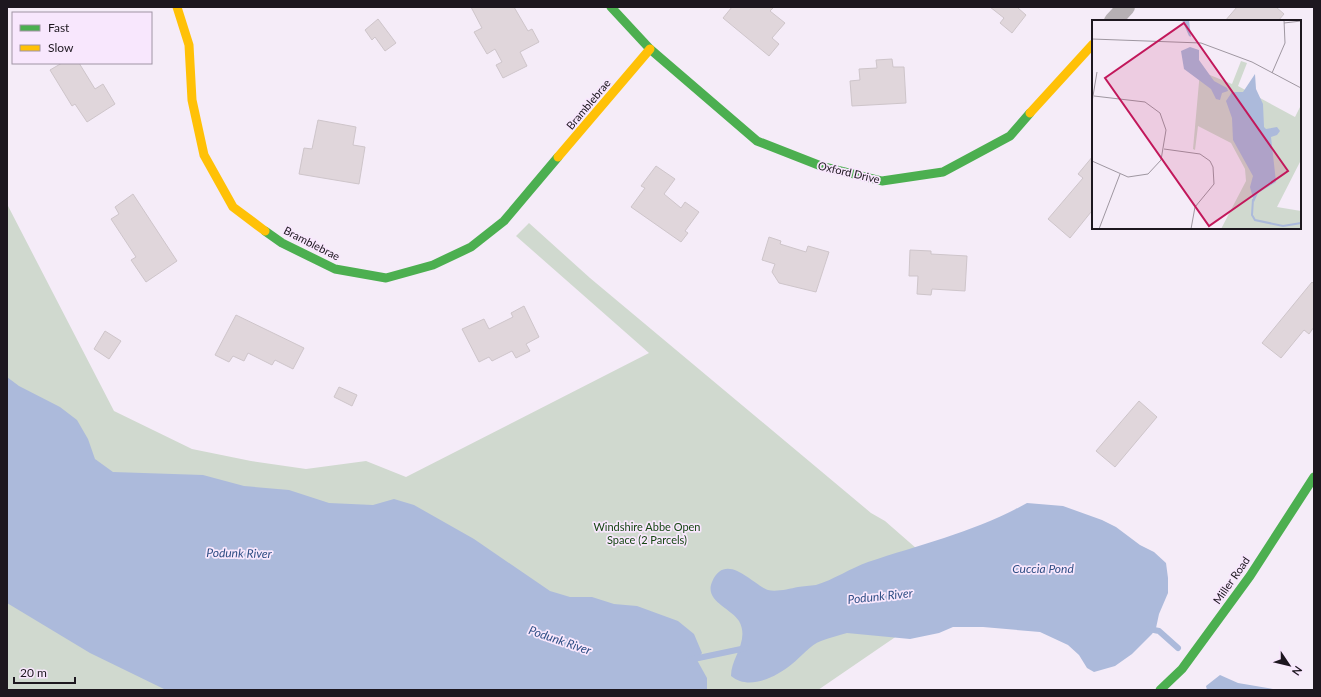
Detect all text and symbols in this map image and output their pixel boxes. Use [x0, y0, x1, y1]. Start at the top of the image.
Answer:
legend [12, 12, 152, 64]
text: Fast [48, 20, 70, 35]
inset map [1092, 20, 1301, 229]
text: Slow [48, 40, 74, 55]
street label: Bramblebrae [563, 76, 613, 132]
street label: Oxford Drive [817, 159, 881, 185]
street label: Bramblebrae [282, 223, 342, 263]
park label: Windshire Abbe Open Space (2 Parcels) [593, 520, 701, 546]
water label: Podunk River [206, 545, 273, 561]
street label: Miller Road [1210, 554, 1252, 606]
water label: Cuccia Pond [1012, 561, 1074, 576]
water label: Podunk River [847, 585, 914, 607]
water label: Podunk River [527, 622, 594, 658]
north arrow [1269, 645, 1309, 685]
scale bar [14, 659, 75, 685]
text: N [1290, 664, 1305, 678]
text: 20 m [20, 665, 47, 680]

